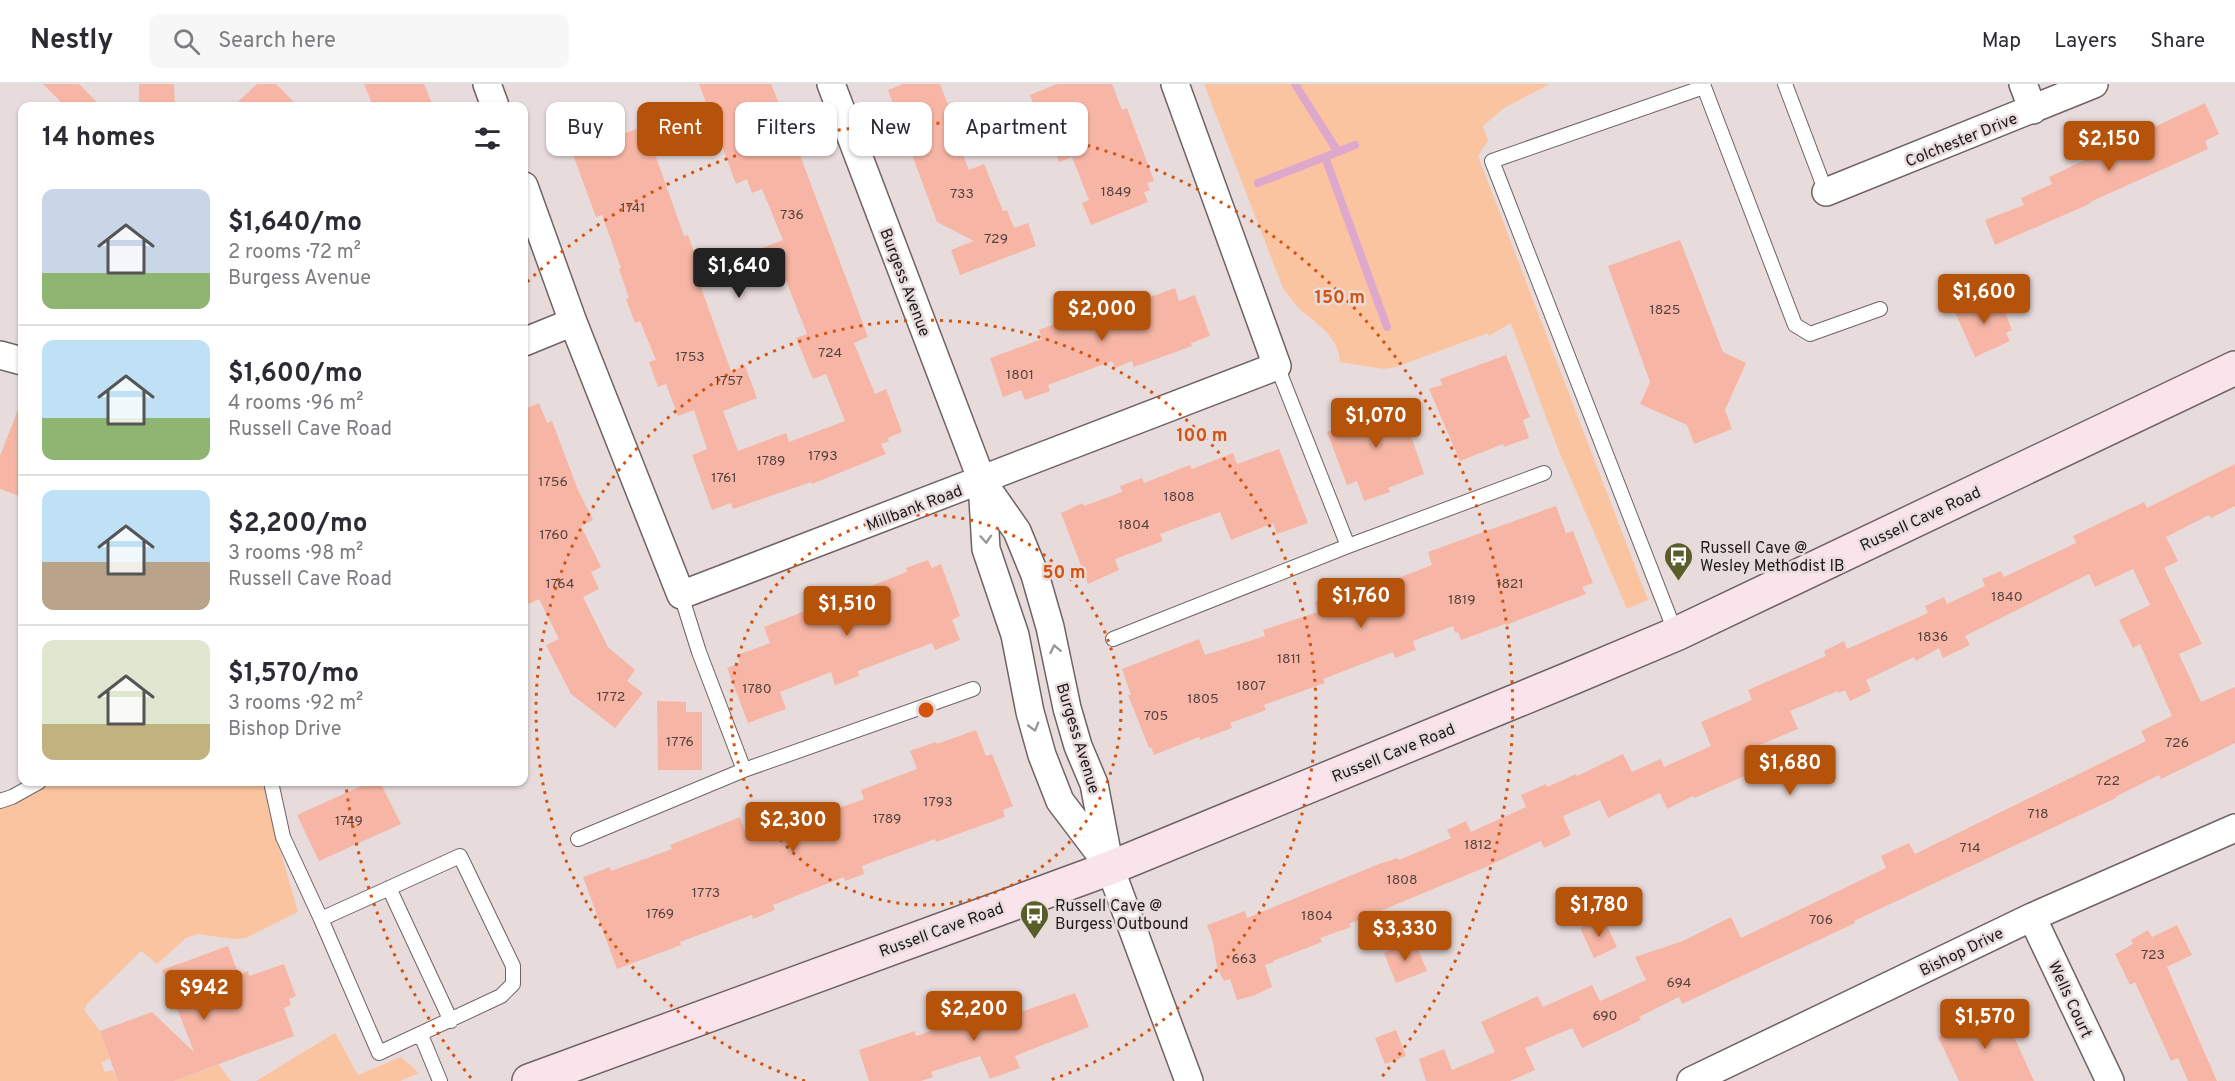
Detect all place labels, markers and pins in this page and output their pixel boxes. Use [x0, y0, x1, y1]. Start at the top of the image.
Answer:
pin: $2,150 [2060, 121, 2158, 172]
pin: $1,640 [690, 248, 788, 299]
pin: $1,600 [1935, 274, 2033, 325]
pin: $2,000 [1053, 291, 1151, 342]
pin: $1,070 [1327, 398, 1425, 449]
place label: Russell Cave @ Wesley Methodist IB [1700, 539, 1844, 577]
bus stop icon: Russell Cave @ Wesley Methodist IB [1663, 540, 1695, 582]
pin: $1,760 [1312, 578, 1410, 629]
pin: $1,510 [798, 586, 896, 637]
centre of rings [916, 700, 936, 720]
pin: $1,680 [1741, 745, 1839, 796]
pin: $2,300 [744, 802, 842, 853]
pin: $1,780 [1550, 887, 1648, 938]
place label: Russell Cave @ Burgess Outbound [1055, 897, 1189, 935]
bus stop icon: Russell Cave @ Burgess Outbound [1018, 898, 1050, 940]
pin: $3,330 [1356, 911, 1454, 962]
pin: $942 [168, 970, 240, 1021]
pin: $2,200 [925, 991, 1023, 1042]
pin: $1,570 [1936, 999, 2034, 1050]

